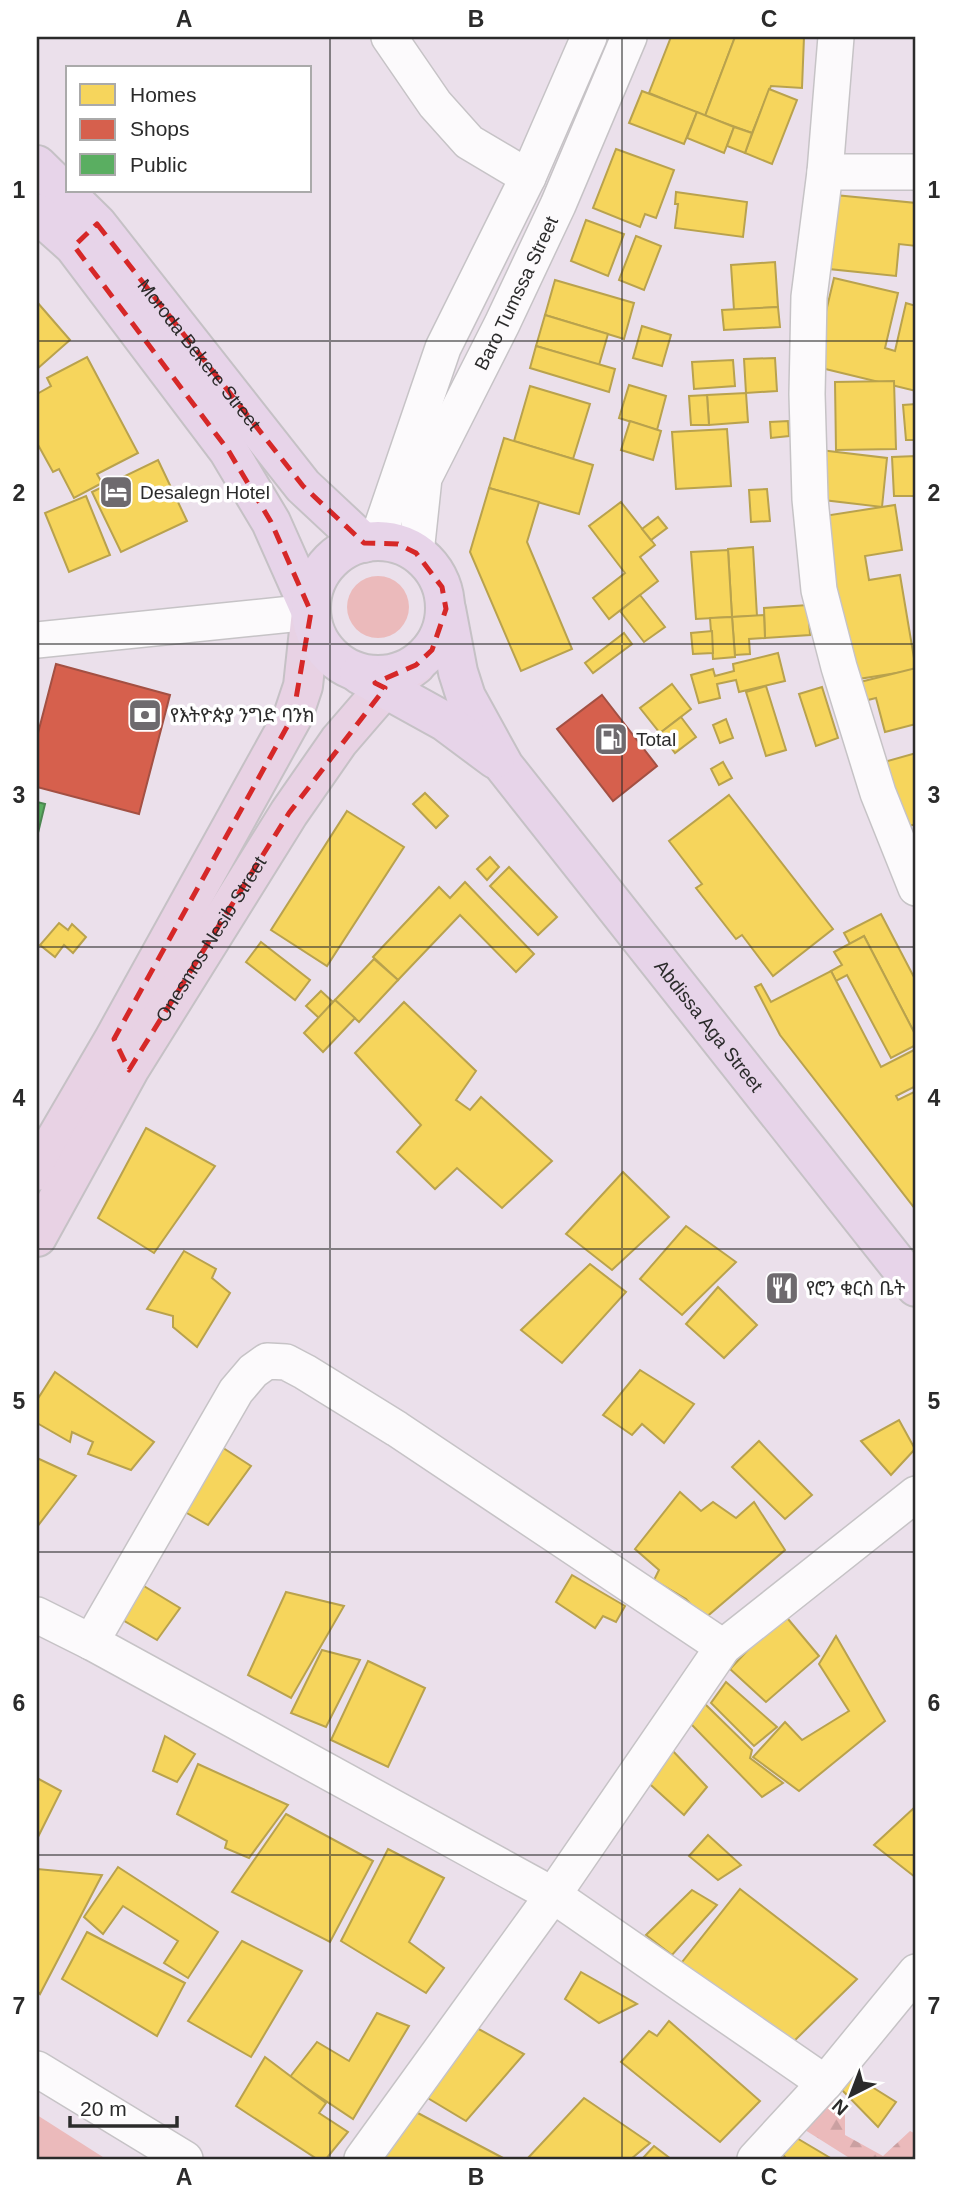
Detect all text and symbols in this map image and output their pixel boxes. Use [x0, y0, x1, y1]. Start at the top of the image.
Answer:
text: A [176, 6, 192, 32]
text: B [468, 6, 484, 32]
text: C [761, 6, 777, 32]
legend [66, 66, 312, 192]
text: Homes [130, 83, 197, 106]
text: Shops [130, 117, 190, 140]
text: Public [130, 153, 187, 176]
text: 1 [13, 177, 26, 203]
text: 1 [928, 177, 941, 203]
street label: Baro Tumssa Street [470, 212, 562, 374]
street label: Moroda Bekere Street [133, 275, 265, 435]
hotel icon: Desalegn Hotel [97, 473, 135, 511]
text: 2 [13, 480, 25, 506]
text: 2 [928, 480, 940, 506]
place label: Desalegn Hotel [140, 482, 270, 503]
bank icon: የእትዮጵያ ንግድ ባንክ [126, 696, 164, 734]
place label: የእትዮጵያ ንግድ ባንክ [170, 705, 315, 726]
fuel station icon: Total [592, 720, 630, 758]
place label: Total [636, 729, 676, 750]
text: 3 [13, 782, 25, 808]
text: 3 [928, 782, 940, 808]
street label: Onesmos Nesib Street [152, 852, 271, 1026]
street label: Abdissa Aga Street [650, 956, 768, 1096]
text: 4 [13, 1085, 26, 1111]
text: 4 [928, 1085, 941, 1111]
restaurant icon: የሮን ቁርስ ቤት [763, 1269, 801, 1307]
place label: የሮን ቁርስ ቤት [806, 1278, 906, 1299]
text: 5 [13, 1388, 26, 1414]
text: 5 [928, 1388, 941, 1414]
text: 6 [13, 1690, 25, 1716]
text: 6 [928, 1690, 940, 1716]
text: 7 [13, 1993, 25, 2019]
text: 7 [928, 1993, 940, 2019]
north arrow [816, 2060, 886, 2130]
scale bar [70, 2084, 177, 2128]
text: N [828, 2095, 852, 2120]
text: 20 m [80, 2097, 127, 2120]
text: A [176, 2164, 192, 2190]
text: B [468, 2164, 484, 2190]
text: C [761, 2164, 777, 2190]

